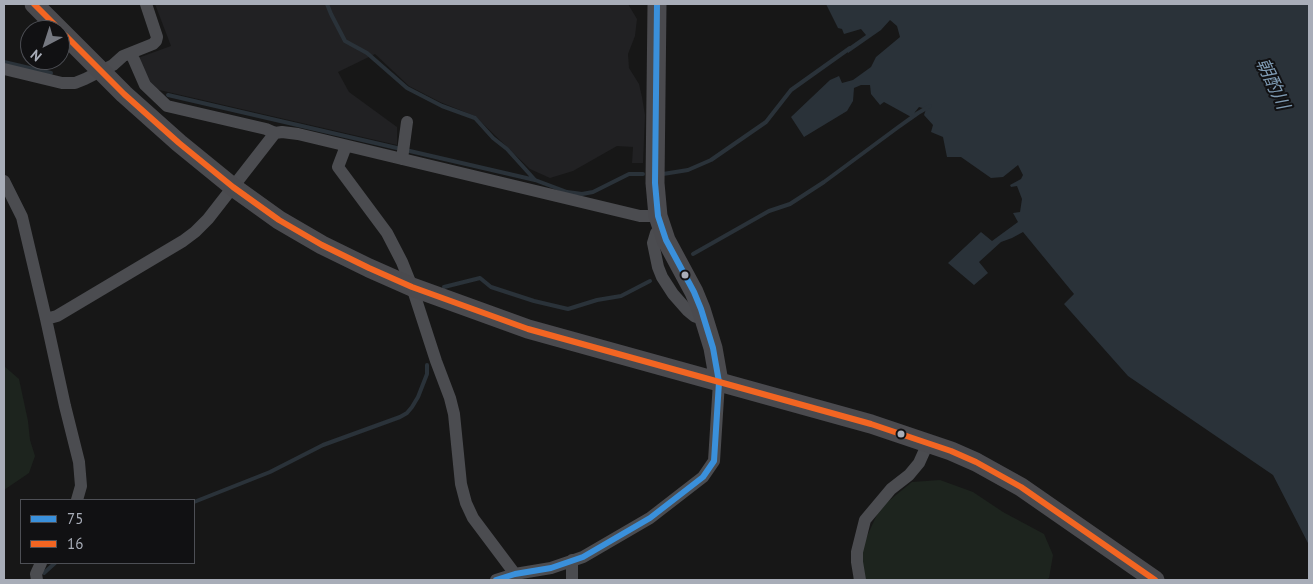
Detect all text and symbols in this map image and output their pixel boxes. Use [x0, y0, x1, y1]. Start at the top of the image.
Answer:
north arrow [20, 20, 70, 70]
text: N [27, 46, 45, 66]
water label: 朝酌川 [1251, 55, 1293, 113]
unlabelled marker [680, 270, 690, 280]
unlabelled marker [896, 429, 906, 439]
legend [20, 499, 195, 564]
text: 75 [67, 509, 83, 528]
text: 16 [67, 534, 83, 553]

